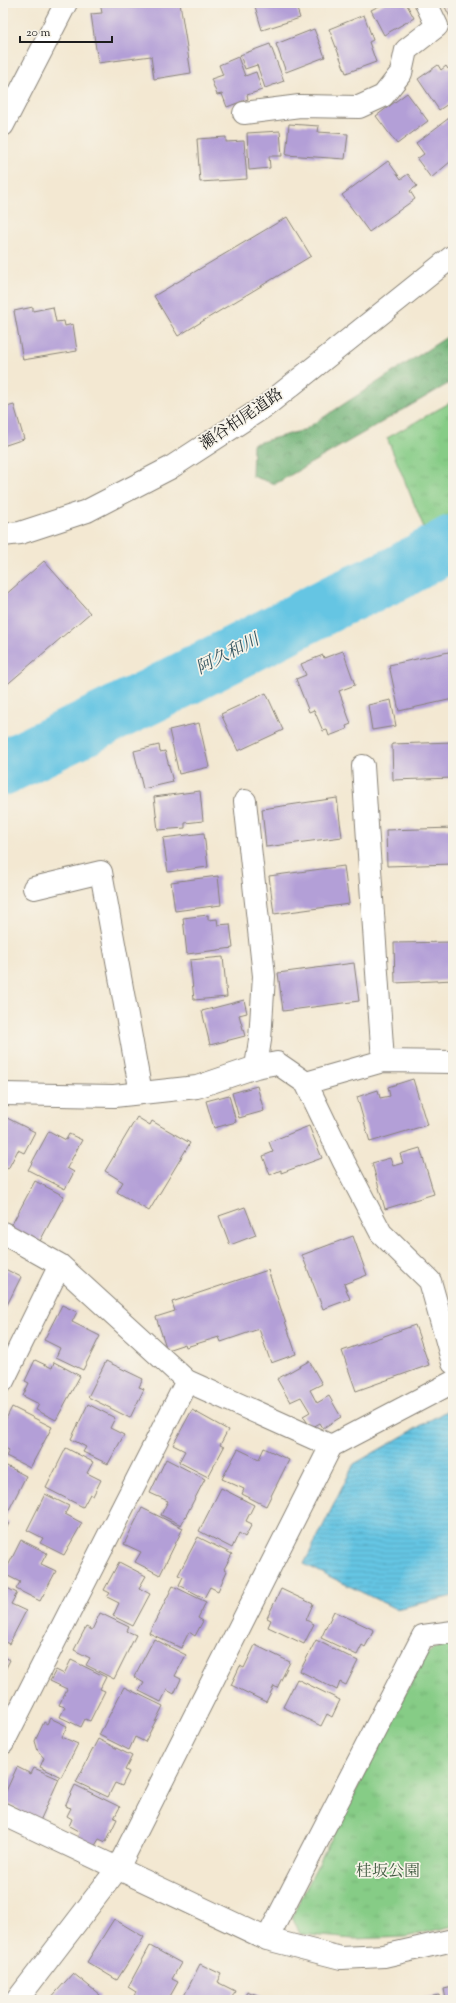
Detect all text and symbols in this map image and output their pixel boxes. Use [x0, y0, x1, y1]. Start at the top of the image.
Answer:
scale bar [20, 18, 112, 44]
text: 20 m [26, 24, 51, 42]
street label: 瀬谷柏尾道路 [196, 384, 288, 456]
water label: 阿久和川 [192, 628, 266, 681]
park label: 桂坂公園 [356, 1861, 420, 1884]

